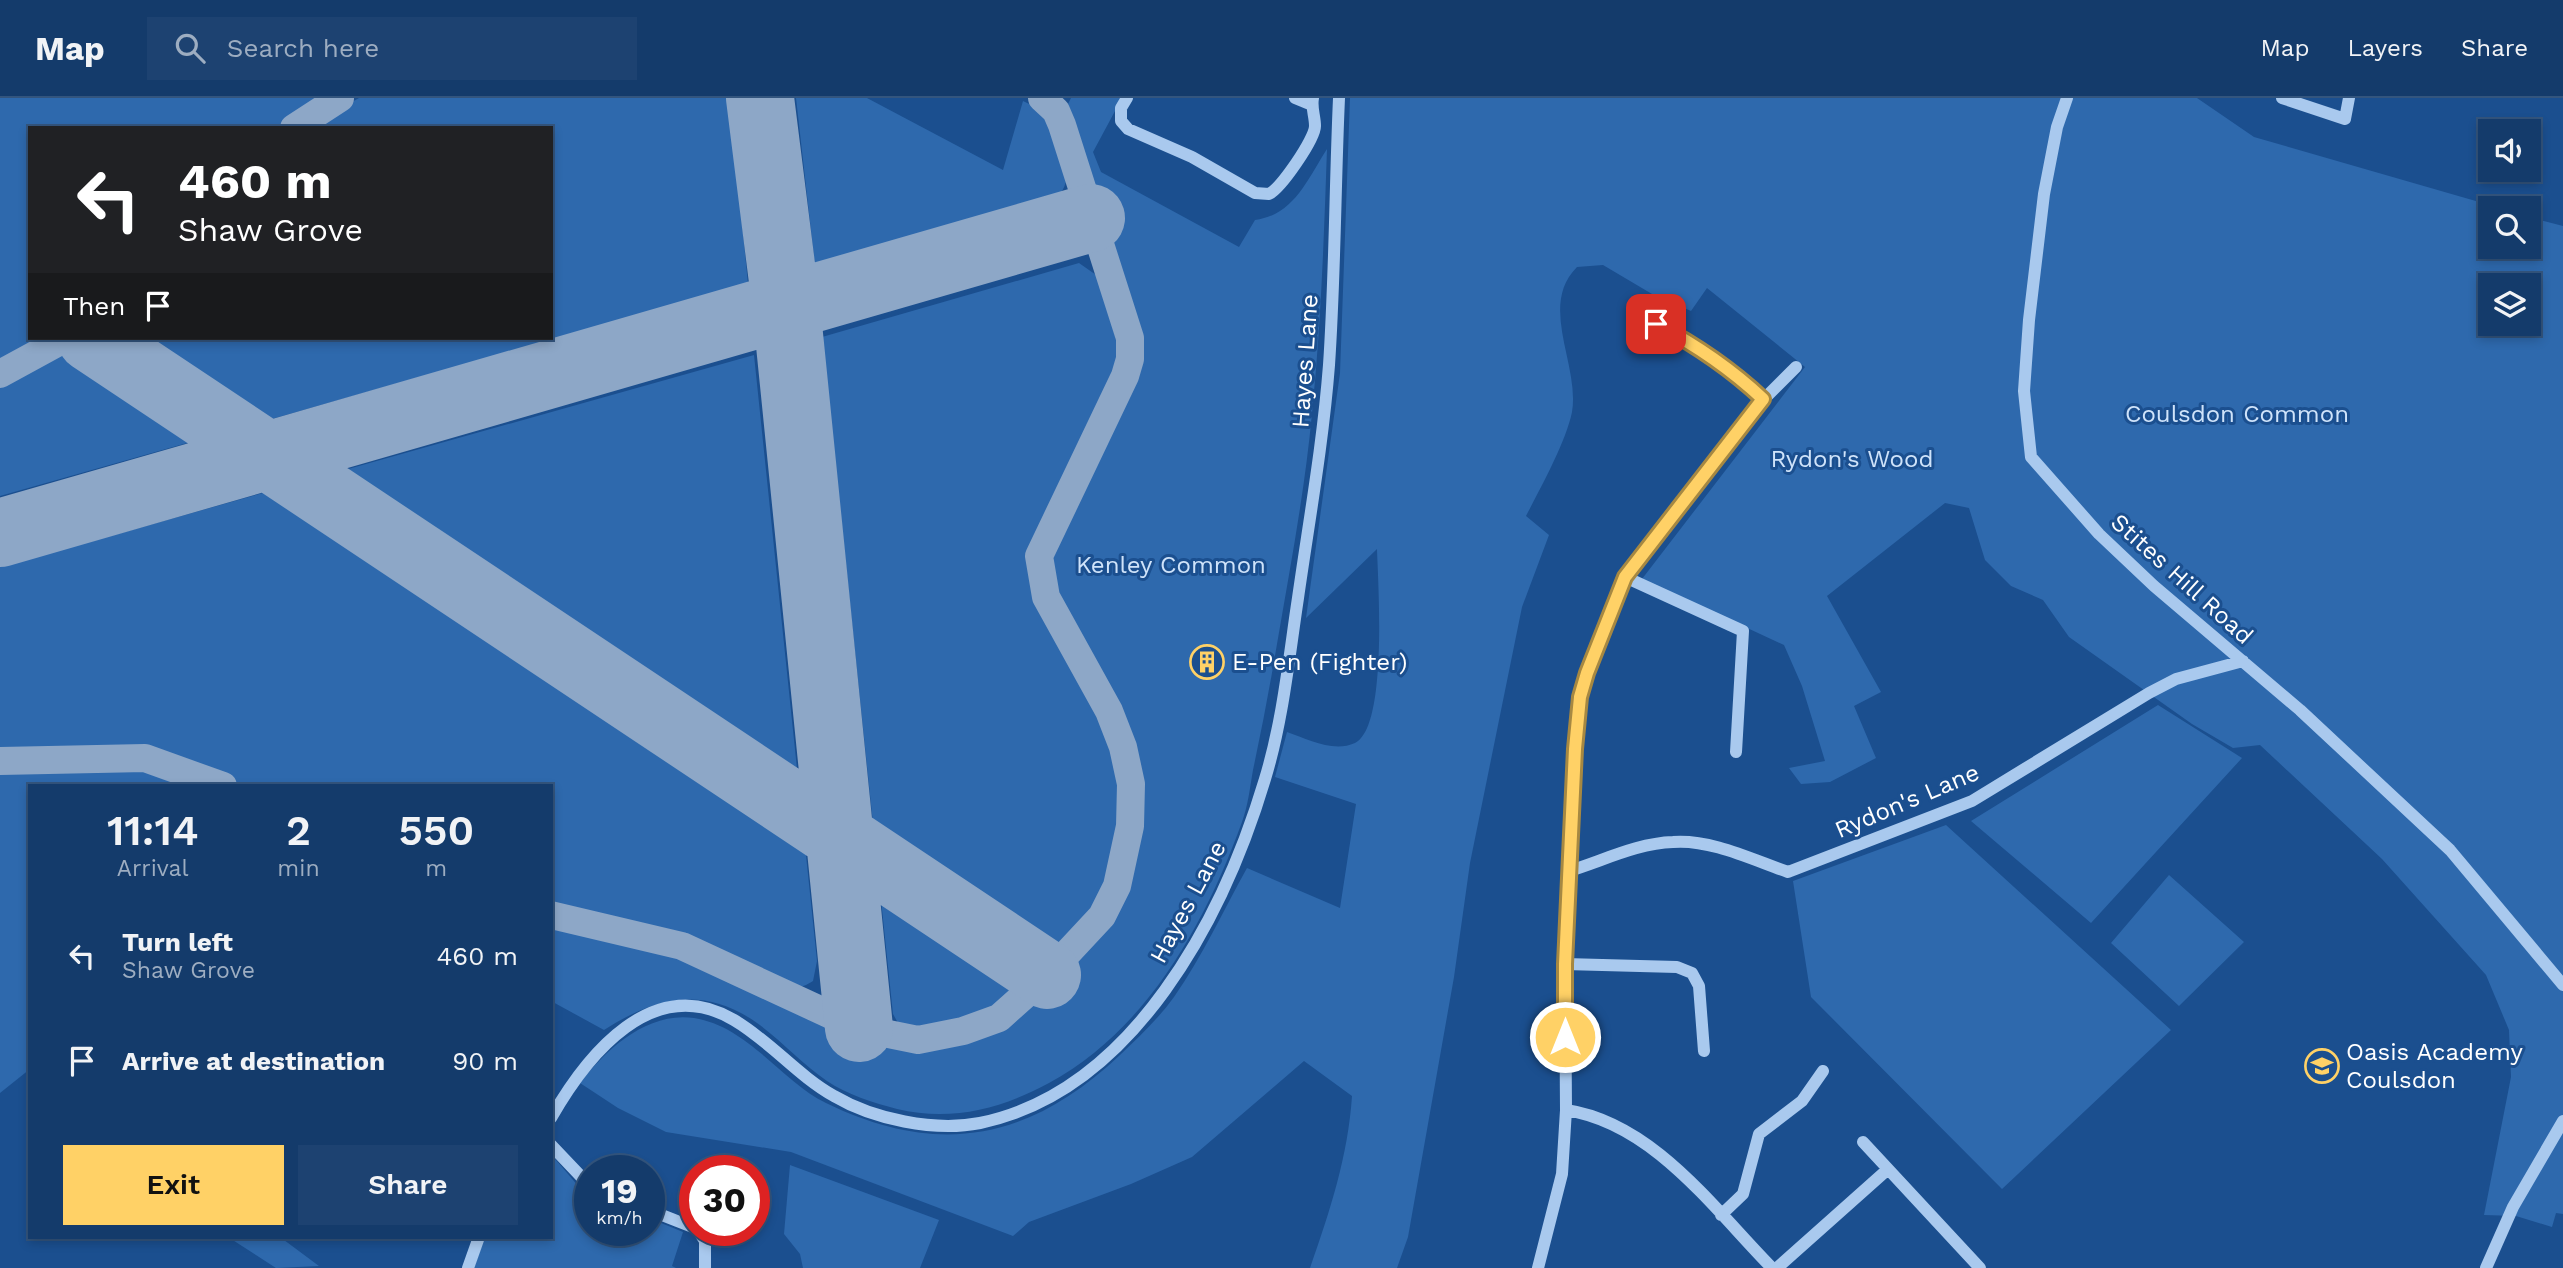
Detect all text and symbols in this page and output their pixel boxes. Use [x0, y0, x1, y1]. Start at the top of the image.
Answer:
search box [147, 17, 637, 80]
text: Map [35, 29, 105, 68]
icon: search [171, 29, 209, 67]
text: Search here [227, 33, 379, 63]
text: Map [2261, 34, 2309, 62]
text: Layers [2347, 34, 2423, 62]
text: Share [2461, 34, 2528, 62]
map controls [2478, 119, 2541, 336]
button: sound [2478, 119, 2541, 182]
text: 460 m [178, 152, 332, 210]
icon: left [63, 154, 154, 245]
button: search [2478, 196, 2541, 259]
text: Shaw Grove [178, 211, 363, 249]
button: layers [2478, 273, 2541, 336]
icon: arrive [139, 287, 177, 325]
text: Then [63, 291, 125, 321]
street label: Hayes Lane [1286, 293, 1324, 429]
pin [1626, 294, 1686, 354]
icon: arrive [1637, 305, 1675, 343]
park label: Coulsdon Common [2125, 400, 2349, 428]
park label: Rydon's Wood [1771, 445, 1933, 473]
street label: Stites Hill Road [2105, 508, 2259, 650]
park label: Kenley Common [1076, 551, 1266, 579]
building icon: E-Pen (Fighter) [1188, 643, 1226, 681]
place label: E-Pen (Fighter) [1232, 648, 1408, 676]
street label: Rydon's Lane [1831, 758, 1983, 844]
text: 11:14 [107, 806, 198, 855]
text: 2 [286, 806, 311, 855]
text: 550 [399, 806, 474, 855]
street label: Hayes Lane [1144, 836, 1232, 968]
text: Arrival [117, 855, 189, 882]
text: min [277, 855, 320, 882]
text: m [425, 855, 447, 882]
text: Turn left [122, 927, 233, 957]
icon: left [63, 937, 101, 975]
text: 460 m [436, 941, 518, 971]
text: Shaw Grove [122, 957, 255, 984]
position arrow [1528, 1000, 1602, 1074]
place label: Oasis Academy Coulsdon [2346, 1038, 2524, 1094]
icon: arrive [63, 1042, 101, 1080]
text: Arrive at destination [122, 1046, 385, 1076]
text: 90 m [452, 1046, 518, 1076]
school or university icon: Oasis Academy Coulsdon [2303, 1047, 2341, 1085]
button: Exit [63, 1145, 284, 1225]
button: Share [298, 1145, 518, 1225]
speed limit sign: 30 [679, 1155, 770, 1246]
text: 19 [601, 1170, 638, 1212]
text: km/h [596, 1207, 643, 1228]

